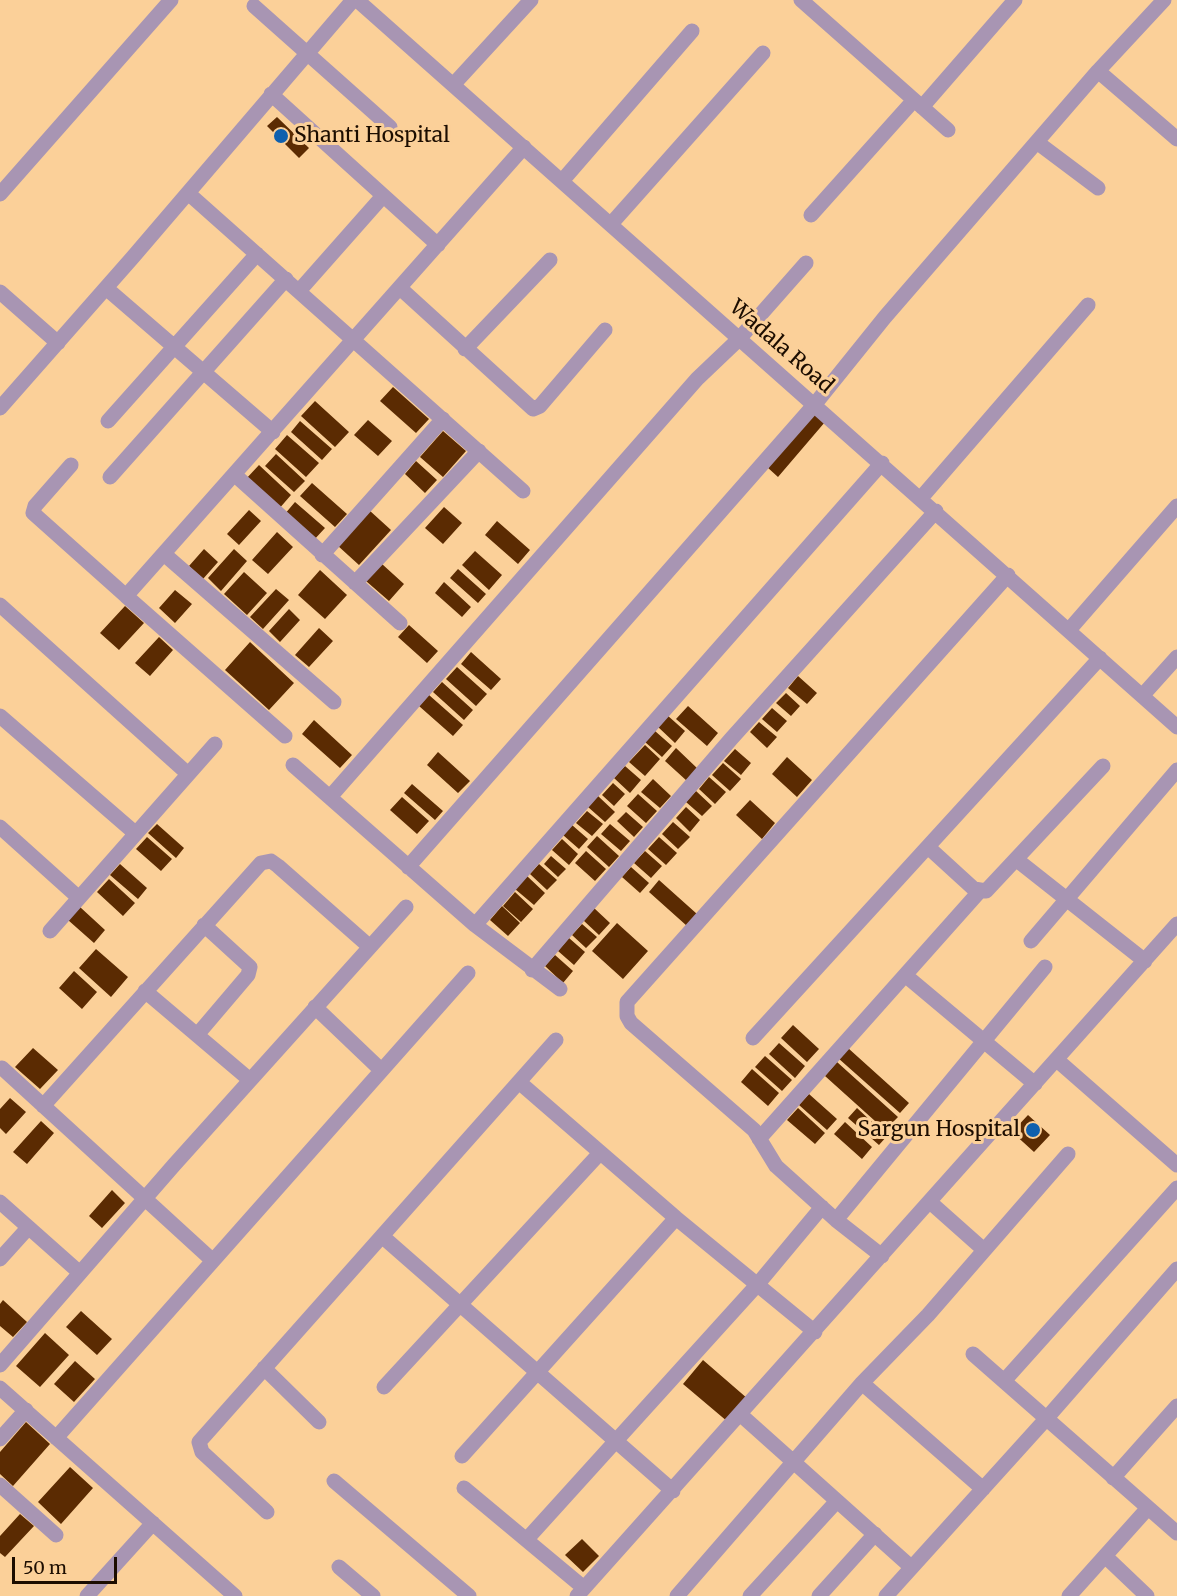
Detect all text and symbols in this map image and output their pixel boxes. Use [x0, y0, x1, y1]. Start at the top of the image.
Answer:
place label: Shanti Hospital [294, 123, 450, 149]
marker: Shanti Hospital [272, 127, 290, 145]
street label: Wadala Road [724, 295, 838, 399]
place label: Sargun Hospital [858, 1117, 1020, 1143]
marker: Sargun Hospital [1024, 1121, 1042, 1139]
scale bar [15, 1545, 120, 1583]
text: 50 m [23, 1556, 67, 1579]

